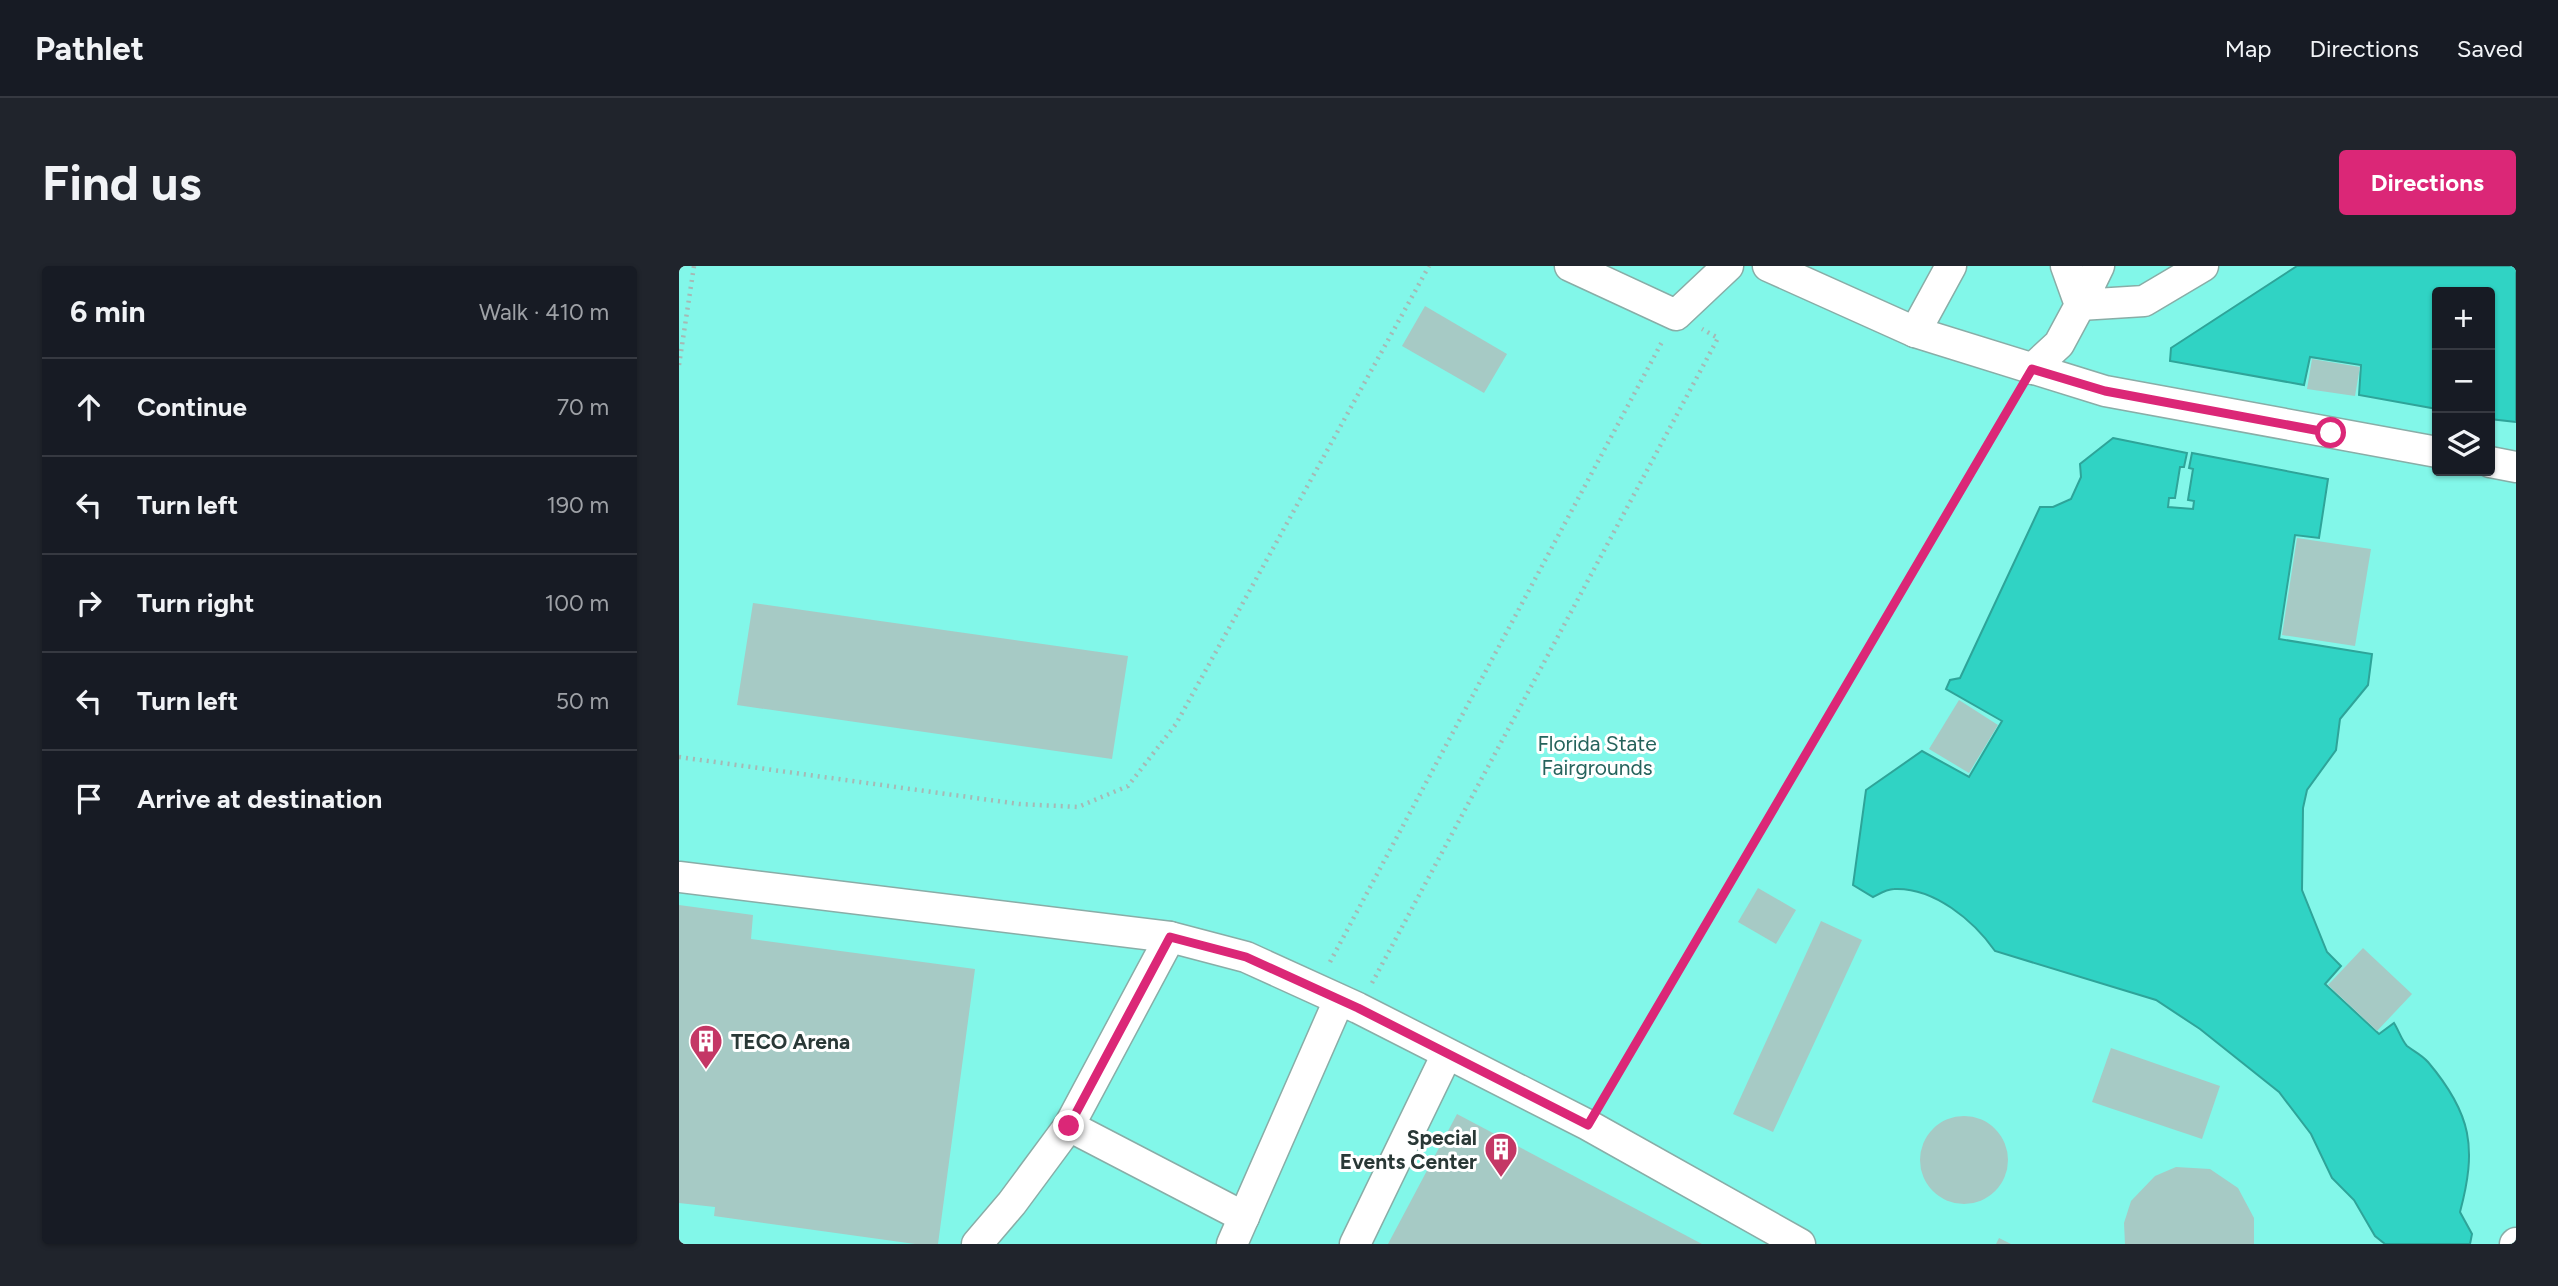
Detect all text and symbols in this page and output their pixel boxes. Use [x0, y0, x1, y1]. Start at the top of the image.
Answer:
text: Pathlet [35, 29, 144, 68]
text: Map [2225, 34, 2271, 63]
text: Directions [2309, 34, 2419, 63]
text: Saved [2457, 34, 2523, 63]
button: Directions [2339, 150, 2516, 215]
text: Find us [42, 153, 201, 212]
map controls [2432, 287, 2495, 476]
button: + [2432, 287, 2495, 350]
text: 6 min [70, 293, 146, 330]
text: Walk · 410 m [479, 298, 609, 326]
button: − [2432, 350, 2495, 413]
icon: ahead [70, 388, 108, 426]
text: Continue [137, 391, 247, 423]
text: 70 m [557, 393, 609, 421]
button: layers [2432, 413, 2495, 476]
route start [2315, 417, 2346, 448]
icon: left [70, 486, 108, 524]
text: Turn left [137, 489, 238, 521]
text: 190 m [546, 491, 609, 519]
icon: right [70, 584, 108, 622]
text: Turn right [137, 587, 254, 619]
text: 100 m [545, 589, 609, 617]
icon: left [70, 682, 108, 720]
text: Turn left [137, 685, 238, 717]
text: 50 m [556, 687, 609, 715]
park label: Florida State Fairgrounds [1537, 731, 1657, 780]
icon: arrive [70, 780, 108, 818]
text: Arrive at destination [137, 783, 382, 815]
building icon: TECO Arena [687, 1022, 725, 1071]
place label: TECO Arena [731, 1029, 850, 1054]
route end [1053, 1110, 1084, 1141]
place label: Special Events Center [1340, 1125, 1477, 1174]
building icon: Special Events Center [1482, 1130, 1520, 1179]

